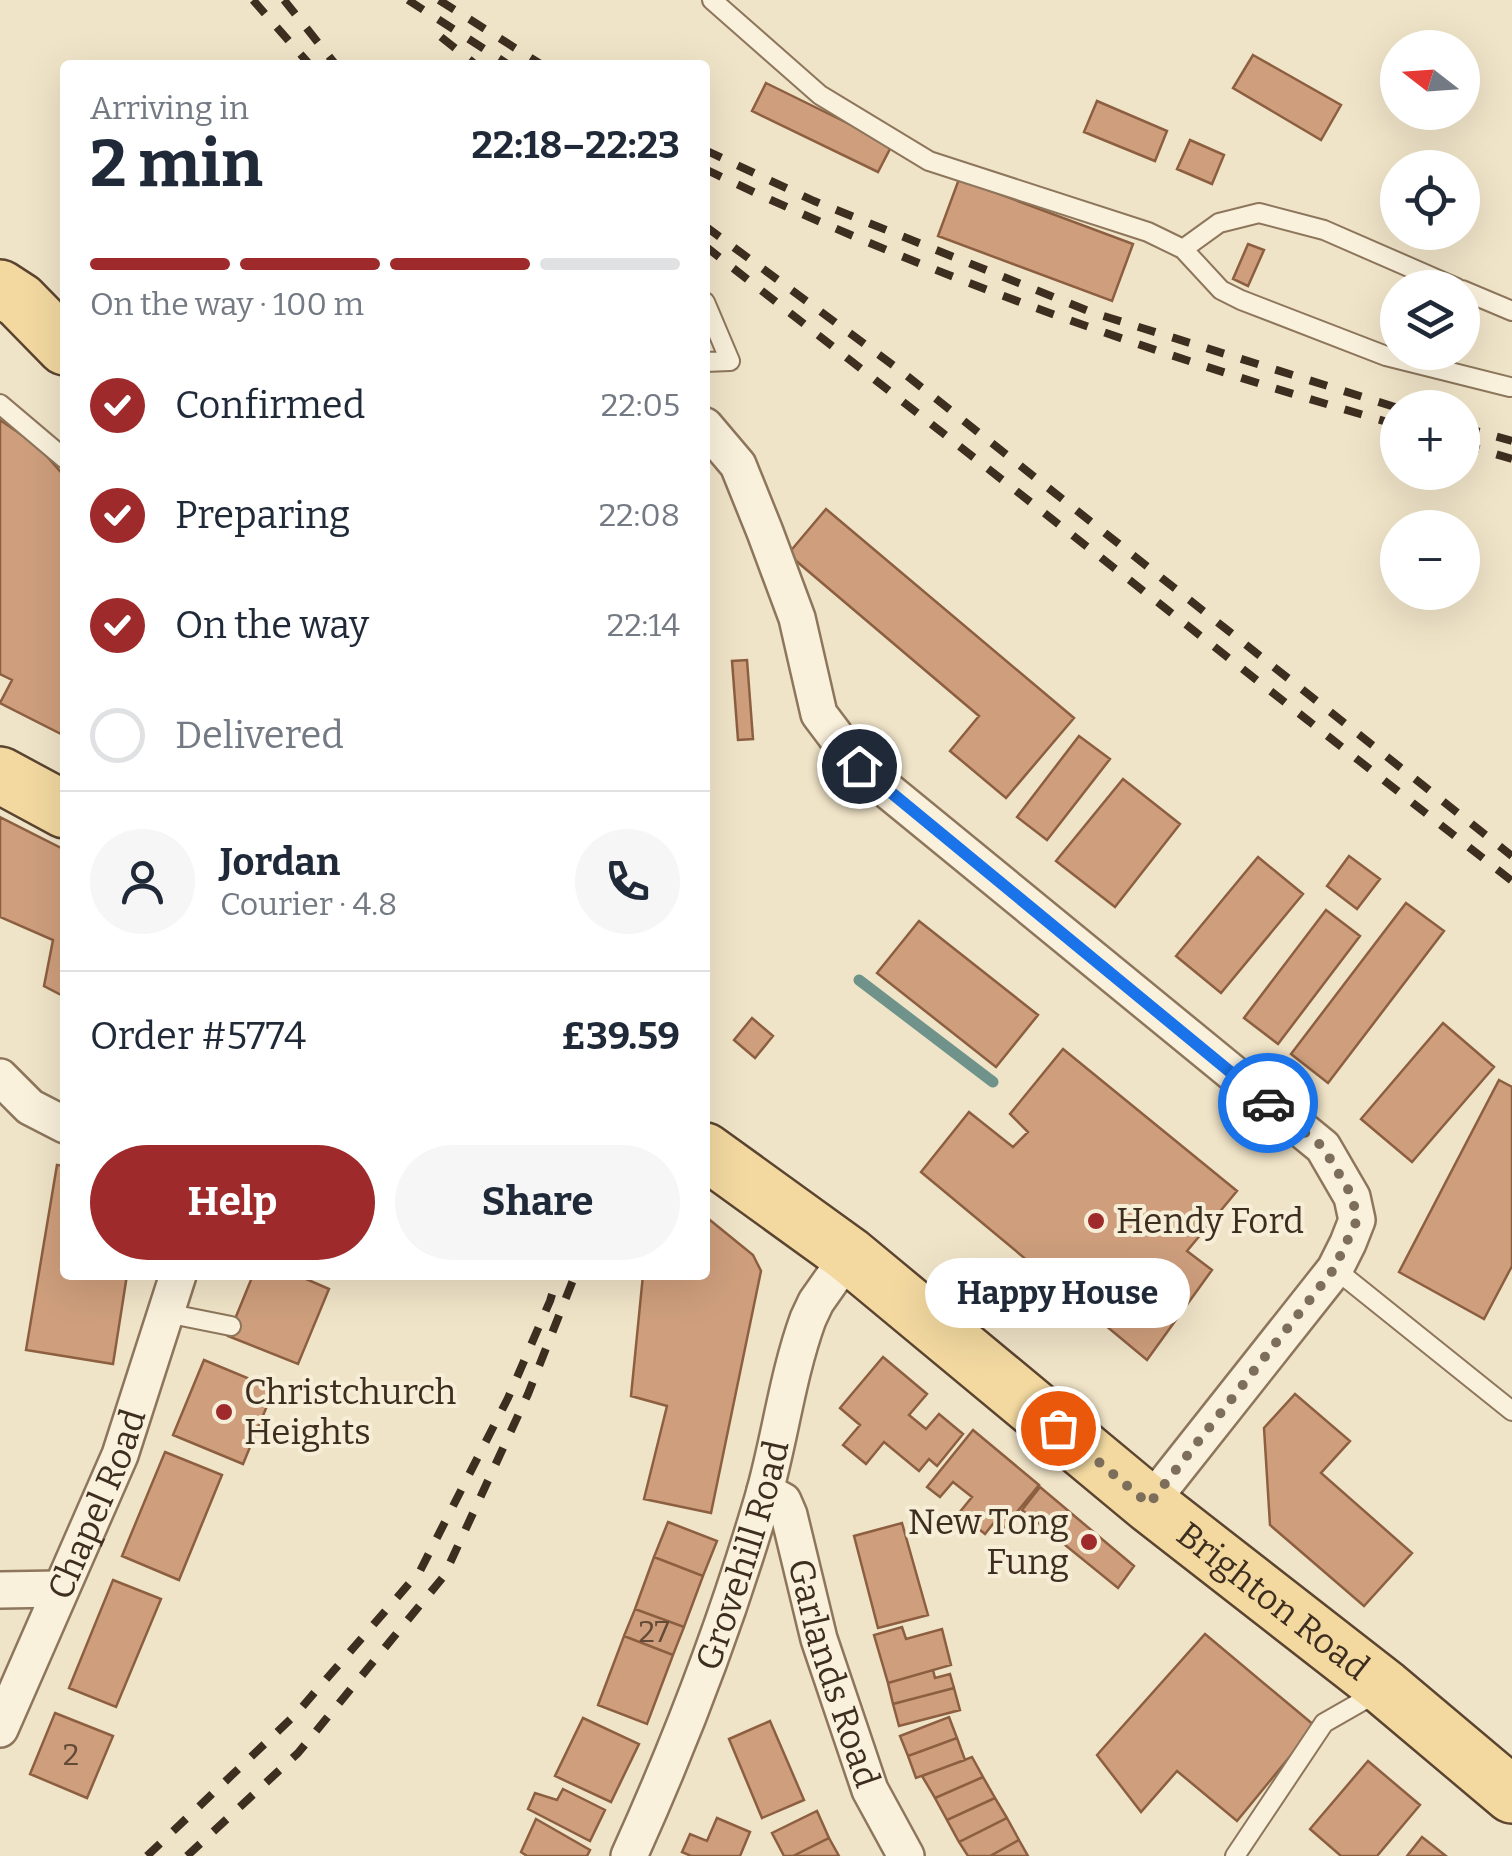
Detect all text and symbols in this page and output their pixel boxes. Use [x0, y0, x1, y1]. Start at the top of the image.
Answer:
north arrow [1380, 30, 1480, 130]
map controls [1380, 30, 1480, 610]
text: Arriving in [90, 89, 249, 127]
text: 22:18–22:23 [471, 122, 680, 168]
text: 2 min [90, 125, 263, 203]
button: locate [1380, 150, 1480, 250]
button: layers [1380, 270, 1480, 370]
text: On the way · 100 m [90, 285, 364, 323]
icon: check [90, 378, 145, 433]
text: Confirmed [175, 382, 365, 428]
text: 22:05 [601, 386, 680, 424]
button: + [1380, 390, 1480, 490]
icon: check [90, 488, 145, 543]
text: Preparing [175, 492, 350, 538]
text: 22:08 [599, 496, 680, 534]
button: − [1380, 510, 1480, 610]
icon: check [90, 598, 145, 653]
text: On the way [175, 602, 369, 648]
text: 22:14 [607, 606, 680, 644]
text: Delivered [175, 712, 344, 758]
pin [817, 724, 902, 809]
icon: home [832, 739, 887, 794]
button: person [90, 829, 195, 934]
button: phone [575, 829, 680, 934]
text: Jordan [220, 839, 340, 885]
text: Courier · 4.8 [220, 885, 397, 923]
text: Order #5774 [90, 1013, 306, 1059]
text: £39.59 [561, 1013, 680, 1059]
courier [1218, 1053, 1318, 1153]
icon: car [1241, 1076, 1296, 1131]
button: Help [90, 1145, 375, 1260]
button: Share [395, 1145, 680, 1260]
place label: Hendy Ford [1116, 1200, 1304, 1242]
marker: Hendy Ford [1085, 1210, 1107, 1232]
callout: Happy House [926, 1258, 1190, 1328]
text: Happy House [957, 1274, 1158, 1312]
place label: Christchurch Heights [244, 1371, 456, 1453]
pin [1016, 1386, 1101, 1471]
marker: Christchurch Heights [213, 1401, 235, 1423]
icon: bag [1031, 1401, 1086, 1456]
street label: Chapel Road [39, 1404, 154, 1606]
street label: Grovehill Road [687, 1436, 798, 1676]
place label: New Tong Fung [908, 1501, 1069, 1583]
street label: Brighton Road [1169, 1513, 1378, 1689]
marker: New Tong Fung [1078, 1531, 1100, 1553]
street label: Garlands Road [779, 1554, 889, 1793]
house number: 27 [638, 1614, 670, 1650]
house number: 2 [63, 1737, 79, 1773]

